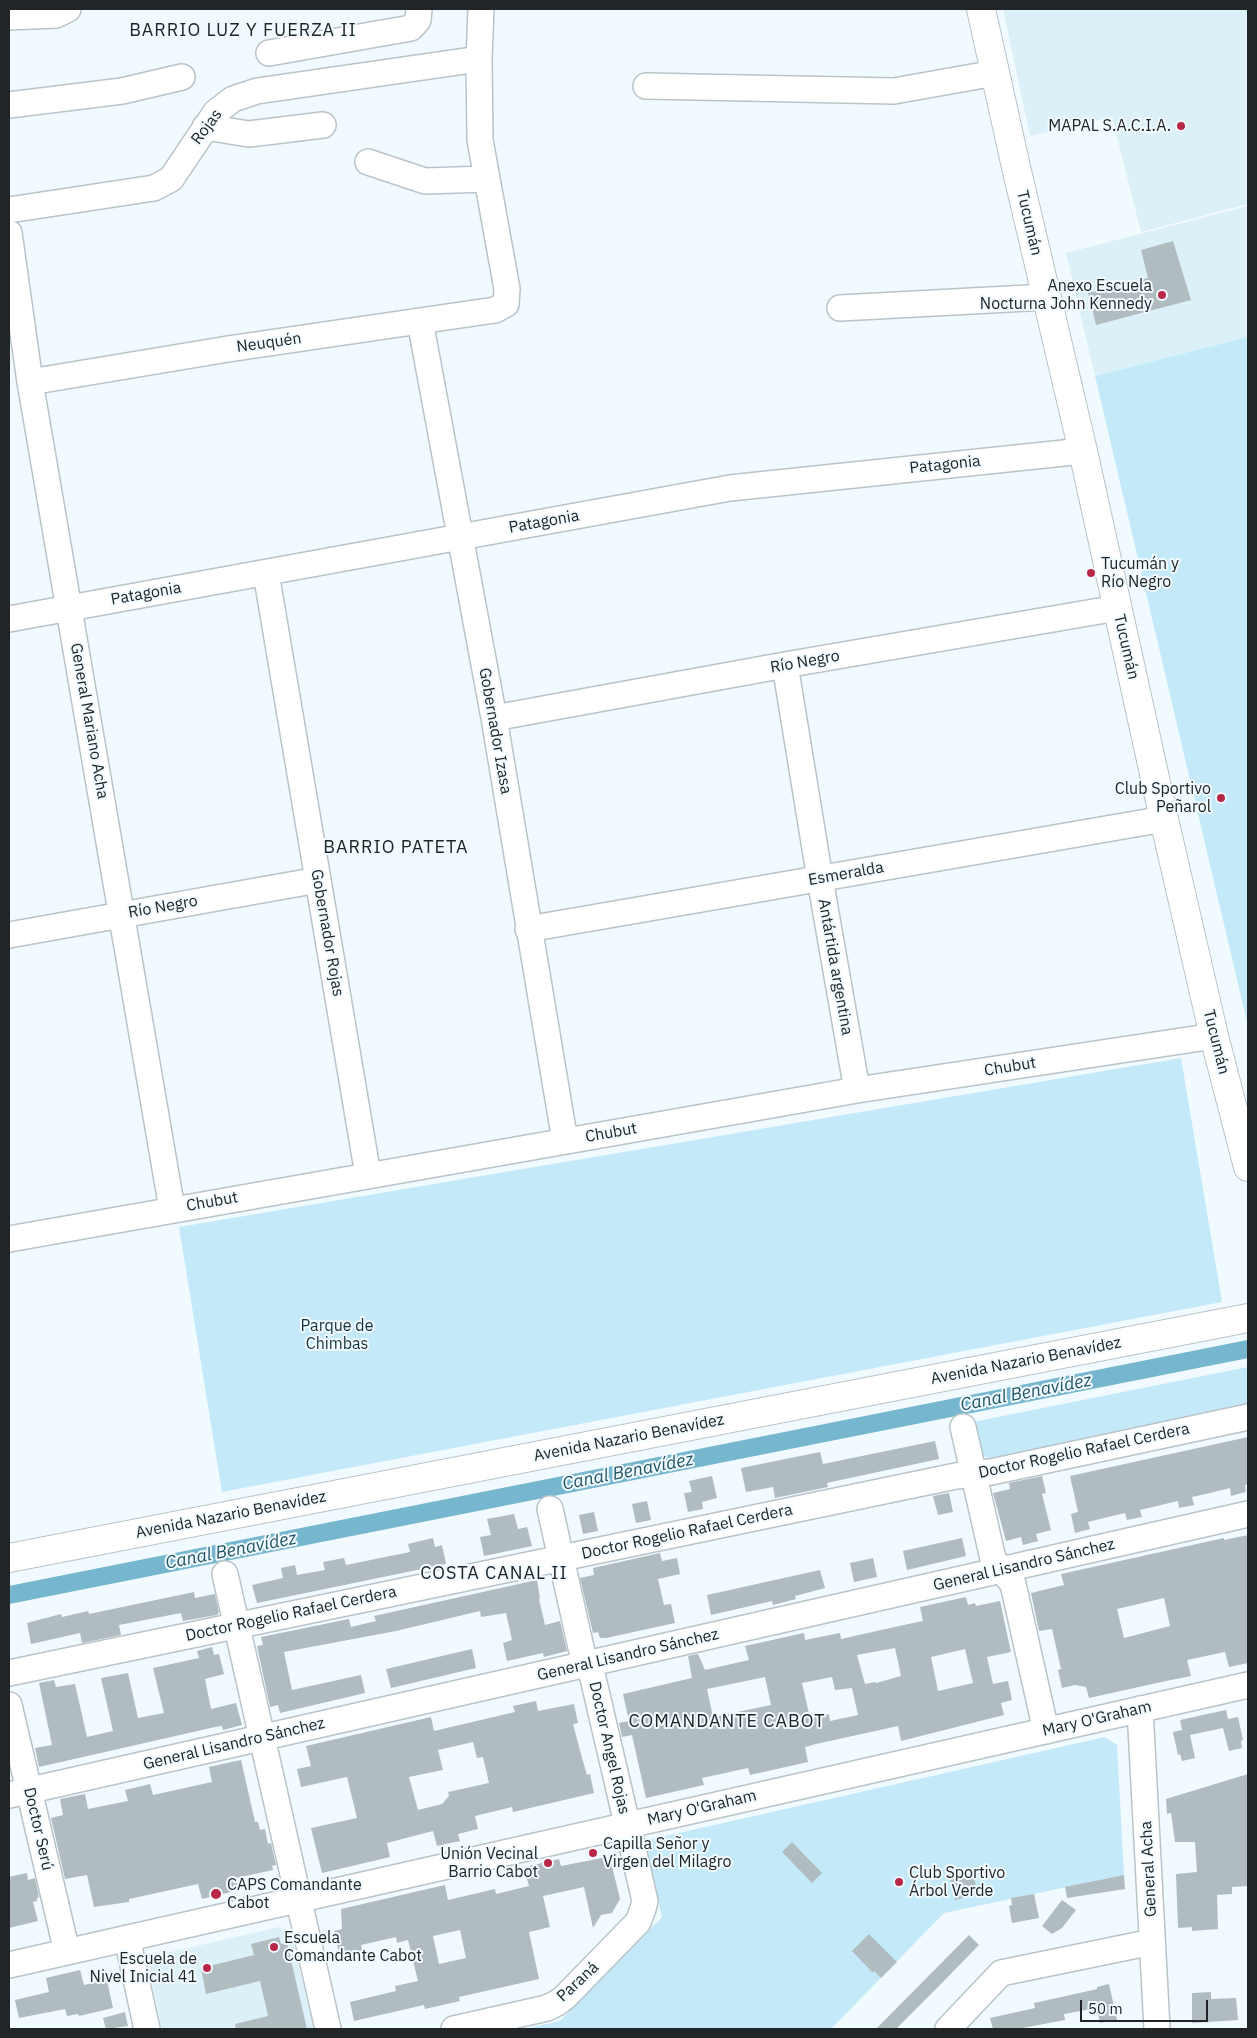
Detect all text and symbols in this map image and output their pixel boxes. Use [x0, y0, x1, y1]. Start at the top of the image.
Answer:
district label: BARRIO LUZ Y FUERZA II [126, 20, 360, 42]
street label: Rojas [188, 106, 226, 148]
place label: MAPAL S.A.C.I.A. [1048, 116, 1171, 136]
marker: MAPAL S.A.C.I.A. [1175, 120, 1187, 132]
street label: Tucumán [1012, 189, 1046, 257]
place label: Anexo Escuela Nocturna John Kennedy [980, 276, 1152, 314]
marker: Anexo Escuela Nocturna John Kennedy [1156, 289, 1168, 301]
street label: Neuquén [235, 329, 303, 357]
street label: Patagonia [909, 452, 981, 478]
street label: Patagonia [507, 506, 581, 538]
place label: Tucumán y Río Negro [1101, 554, 1179, 592]
marker: Tucumán y Río Negro [1085, 567, 1097, 579]
street label: Patagonia [109, 578, 183, 610]
street label: Tucumán [1109, 613, 1143, 681]
street label: General Mariano Acha [66, 642, 112, 800]
street label: Río Negro [769, 646, 841, 678]
street label: Gobernador Izasa [474, 666, 516, 796]
place label: Club Sportivo Peñarol [1115, 779, 1211, 817]
marker: Club Sportivo Peñarol [1215, 792, 1227, 804]
district label: BARRIO PATETA [322, 837, 470, 859]
street label: Esmeralda [807, 858, 885, 890]
street label: Gobernador Rojas [306, 868, 348, 998]
street label: Río Negro [127, 891, 199, 923]
street label: Antártida argentina [814, 897, 856, 1037]
street label: Tucumán [1199, 1008, 1233, 1076]
street label: Chubut [983, 1053, 1037, 1081]
street label: Chubut [584, 1119, 638, 1147]
street label: Chubut [185, 1188, 239, 1216]
park label: Parque de Chimbas [301, 1316, 373, 1354]
street label: Avenida Nazario Benavídez [929, 1333, 1123, 1389]
water label: Canal Benavídez [959, 1370, 1093, 1416]
street label: Avenida Nazario Benavídez [532, 1410, 726, 1466]
street label: Doctor Rogelio Rafael Cerdera [977, 1419, 1191, 1483]
water label: Canal Benavídez [561, 1449, 695, 1495]
street label: Avenida Nazario Benavídez [134, 1487, 328, 1543]
street label: Doctor Rogelio Rafael Cerdera [580, 1500, 794, 1564]
water label: Canal Benavídez [164, 1528, 298, 1574]
street label: General Lisandro Sánchez [931, 1535, 1117, 1595]
district label: COSTA CANAL II [419, 1563, 569, 1585]
street label: Doctor Rogelio Rafael Cerdera [184, 1582, 398, 1646]
street label: General Lisandro Sánchez [535, 1625, 721, 1685]
street label: Doctor Angel Rojas [584, 1680, 634, 1816]
street label: Mary O'Graham [1041, 1697, 1153, 1741]
district label: COMANDANTE CABOT [627, 1711, 827, 1733]
street label: General Lisandro Sánchez [141, 1714, 327, 1774]
street label: Doctor Serú [19, 1785, 57, 1873]
street label: Mary O'Graham [646, 1786, 758, 1830]
street label: General Acha [1137, 1820, 1161, 1918]
place label: Capilla Señor y Virgen del Milagro [603, 1834, 732, 1872]
place label: Unión Vecinal Barrio Cabot [440, 1844, 538, 1882]
marker: Capilla Señor y Virgen del Milagro [587, 1847, 599, 1859]
marker: Unión Vecinal Barrio Cabot [542, 1857, 554, 1869]
place label: Club Sportivo Árbol Verde [909, 1863, 1005, 1901]
place label: CAPS Comandante Cabot [227, 1875, 362, 1913]
marker: Club Sportivo Árbol Verde [893, 1876, 905, 1888]
marker: CAPS Comandante Cabot [209, 1887, 223, 1901]
place label: Escuela Comandante Cabot [284, 1928, 422, 1966]
marker: Escuela Comandante Cabot [268, 1941, 280, 1953]
place label: Escuela de Nivel Inicial 41 [90, 1949, 197, 1987]
street label: Paraná [553, 1958, 603, 2006]
marker: Escuela de Nivel Inicial 41 [201, 1962, 213, 1974]
scale bar [1082, 1990, 1210, 2022]
text: 50 m [1088, 1999, 1123, 2018]

